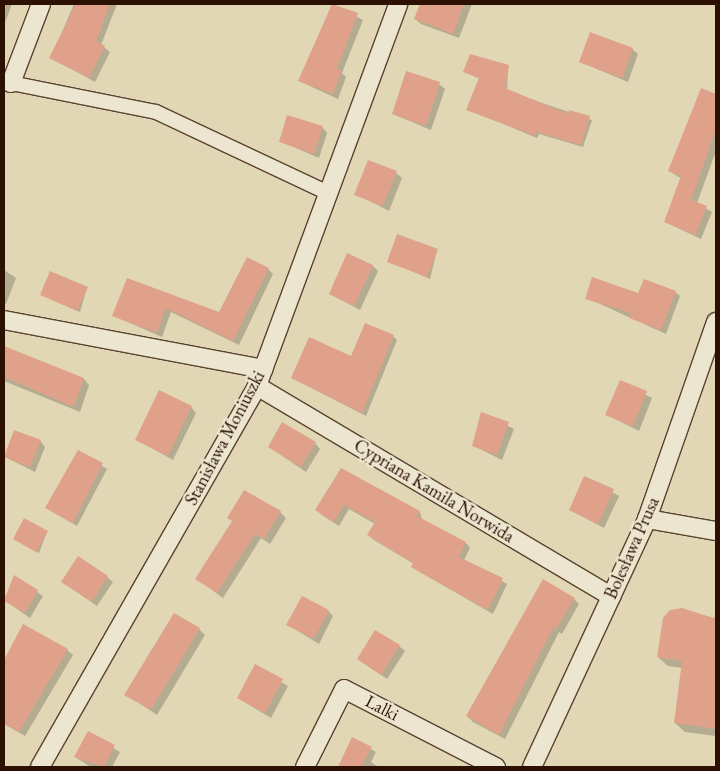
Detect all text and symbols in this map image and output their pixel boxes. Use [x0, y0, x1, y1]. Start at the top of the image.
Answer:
street label: Stanisława Moniuszki [180, 367, 270, 509]
street label: Cypriana Kamila Norwida [350, 435, 518, 547]
street label: Bolesława Prusa [600, 494, 664, 602]
street label: Lalki [362, 690, 402, 726]

